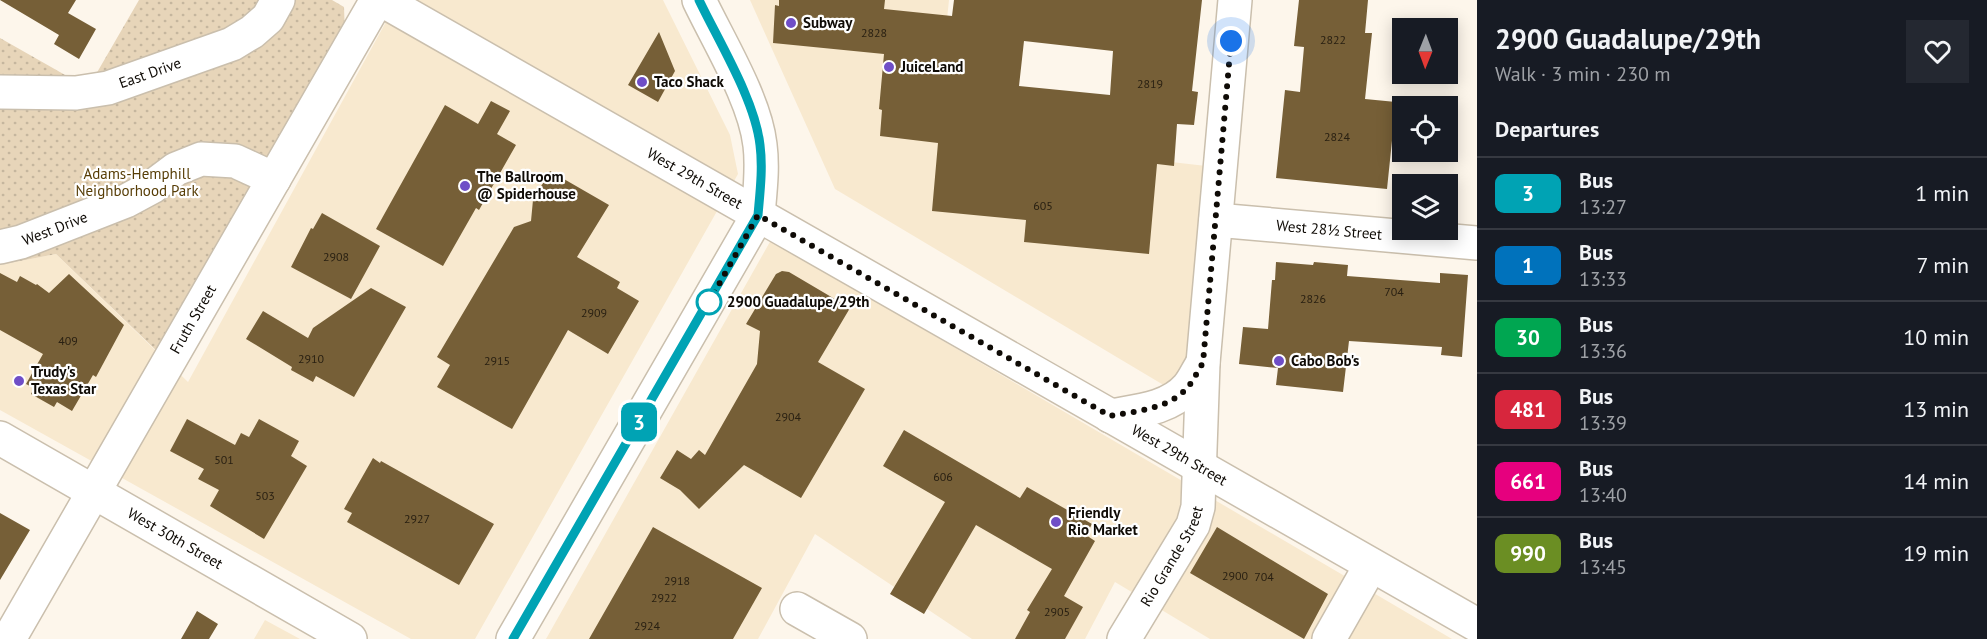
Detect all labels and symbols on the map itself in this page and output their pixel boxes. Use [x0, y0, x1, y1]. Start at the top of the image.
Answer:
place label: Subway [803, 13, 853, 32]
marker: Subway [784, 16, 798, 30]
north arrow [1392, 18, 1458, 84]
house number: 2828 [861, 25, 887, 40]
your location [1216, 26, 1246, 56]
house number: 2822 [1320, 32, 1346, 47]
street label: East Drive [116, 53, 183, 92]
place label: JuiceLand [900, 57, 963, 76]
marker: JuiceLand [882, 60, 896, 74]
place label: Taco Shack [654, 72, 725, 91]
marker: Taco Shack [635, 75, 649, 89]
house number: 2819 [1137, 76, 1163, 91]
house number: 2824 [1324, 129, 1351, 144]
street label: West 29th Street [644, 143, 746, 213]
park label: Adams-Hemphill Neighborhood Park [75, 164, 199, 200]
place label: The Ballroom @ Spiderhouse [477, 167, 576, 203]
marker: The Ballroom @ Spiderhouse [458, 179, 472, 193]
house number: 605 [1033, 198, 1053, 213]
street label: West Drive [19, 207, 90, 250]
street label: West 28½ Street [1275, 215, 1383, 244]
house number: 2908 [323, 249, 349, 264]
street label: Fruth Street [165, 281, 220, 357]
house number: 704 [1384, 284, 1404, 299]
marker: 2900 Guadalupe/29th [696, 289, 722, 315]
house number: 2826 [1300, 291, 1326, 306]
place label: 2900 Guadalupe/29th [727, 292, 870, 311]
house number: 2909 [581, 305, 607, 320]
house number: 409 [58, 333, 78, 348]
house number: 2910 [298, 351, 325, 366]
place label: Cabo Bob's [1291, 351, 1359, 370]
house number: 2915 [484, 353, 510, 368]
marker: Cabo Bob's [1272, 354, 1286, 368]
place label: Trudy's Texas Star [31, 362, 97, 398]
marker: Trudy's Texas Star [12, 374, 26, 388]
line badge: 3 [620, 402, 658, 442]
house number: 2904 [775, 409, 802, 424]
street label: West 29th Street [1128, 420, 1231, 489]
house number: 501 [214, 452, 234, 467]
house number: 606 [933, 469, 953, 484]
house number: 503 [255, 488, 275, 503]
street label: West 30th Street [124, 503, 227, 573]
place label: Friendly Rio Market [1068, 503, 1138, 539]
street label: Rio Grande Street [1136, 504, 1207, 610]
house number: 2927 [404, 511, 430, 526]
marker: Friendly Rio Market [1049, 515, 1063, 529]
house number: 2900 [1222, 568, 1249, 583]
house number: 704 [1254, 569, 1274, 584]
house number: 2918 [664, 573, 690, 588]
house number: 2922 [651, 590, 677, 605]
house number: 2905 [1044, 604, 1070, 619]
house number: 2924 [634, 618, 661, 633]

